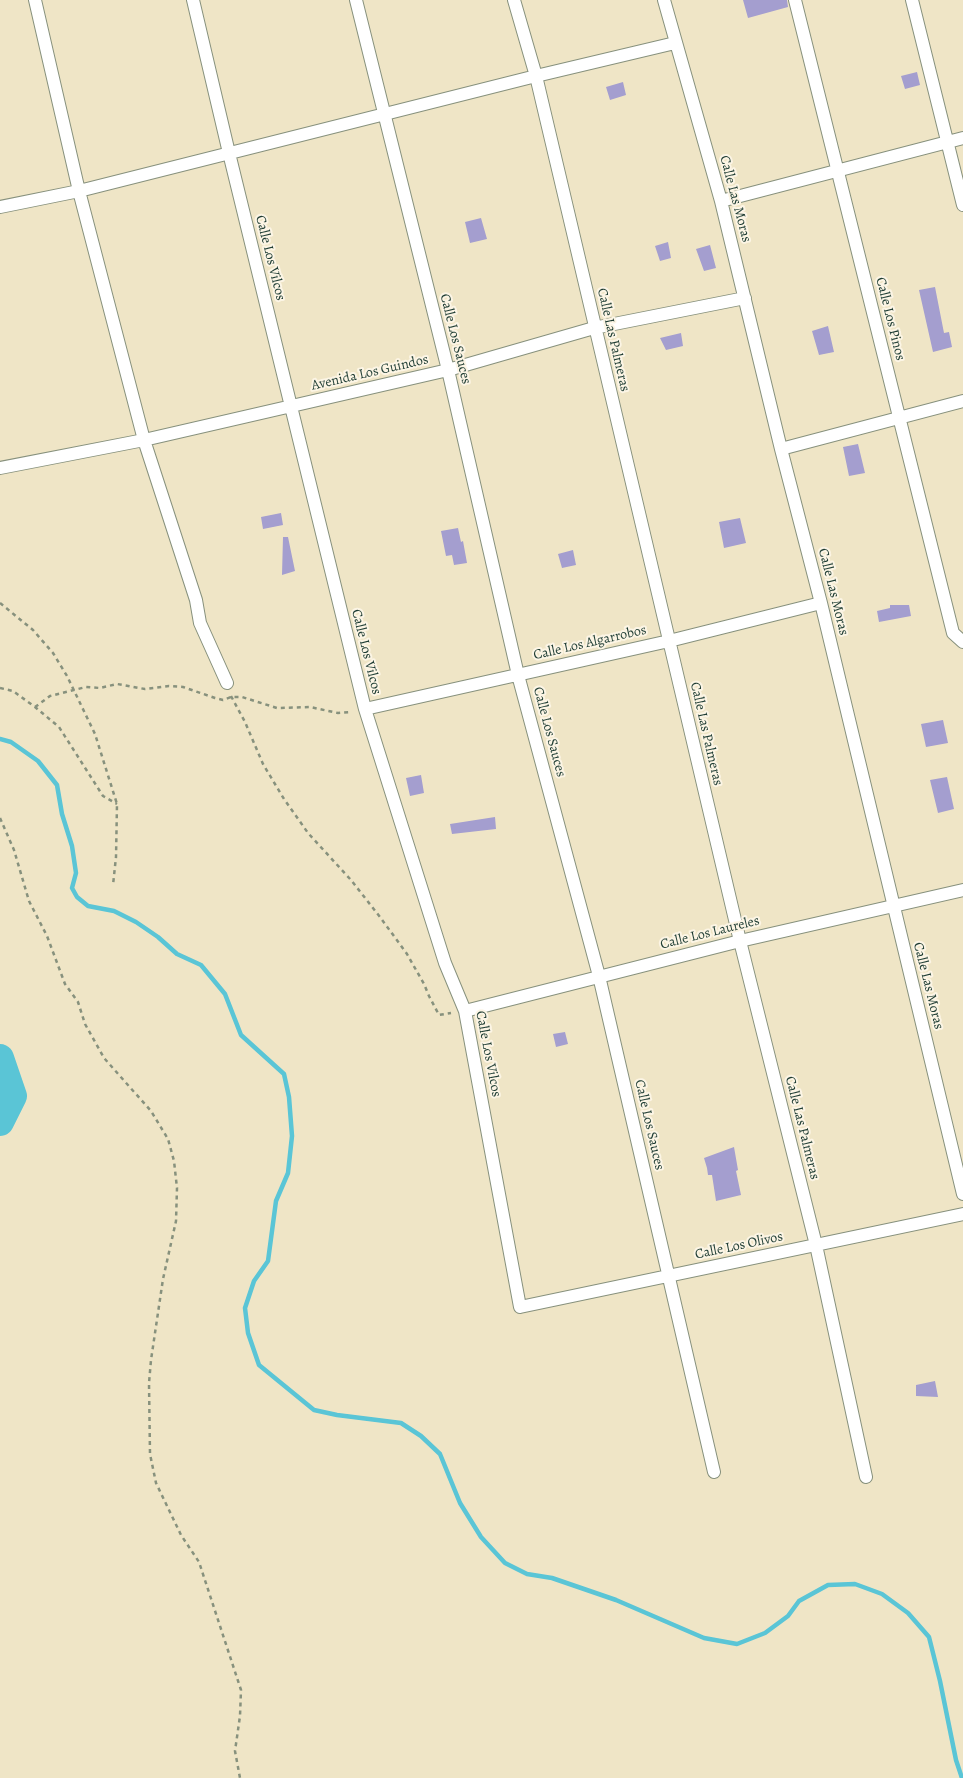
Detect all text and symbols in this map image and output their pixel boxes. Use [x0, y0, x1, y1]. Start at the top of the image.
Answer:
street label: Calle Las Moras [715, 154, 755, 244]
street label: Calle Los Vilcos [251, 214, 289, 302]
street label: Calle Los Pinos [872, 276, 908, 362]
street label: Calle Las Palmeras [593, 287, 633, 393]
street label: Calle Los Sauces [436, 292, 474, 386]
street label: Avenida Los Guindos [310, 351, 430, 395]
street label: Calle Las Moras [814, 547, 852, 637]
street label: Calle Los Vilcos [347, 608, 385, 696]
street label: Calle Los Algarrobos [532, 622, 648, 664]
street label: Calle Las Palmeras [686, 681, 726, 787]
street label: Calle Los Sauces [529, 685, 569, 779]
street label: Calle Los Laureles [659, 913, 761, 953]
street label: Calle Las Moras [909, 941, 947, 1031]
street label: Calle Los Vilcos [471, 1010, 505, 1098]
street label: Calle Las Palmeras [781, 1075, 823, 1181]
street label: Calle Los Sauces [630, 1078, 668, 1172]
street label: Calle Los Olivos [694, 1229, 784, 1263]

